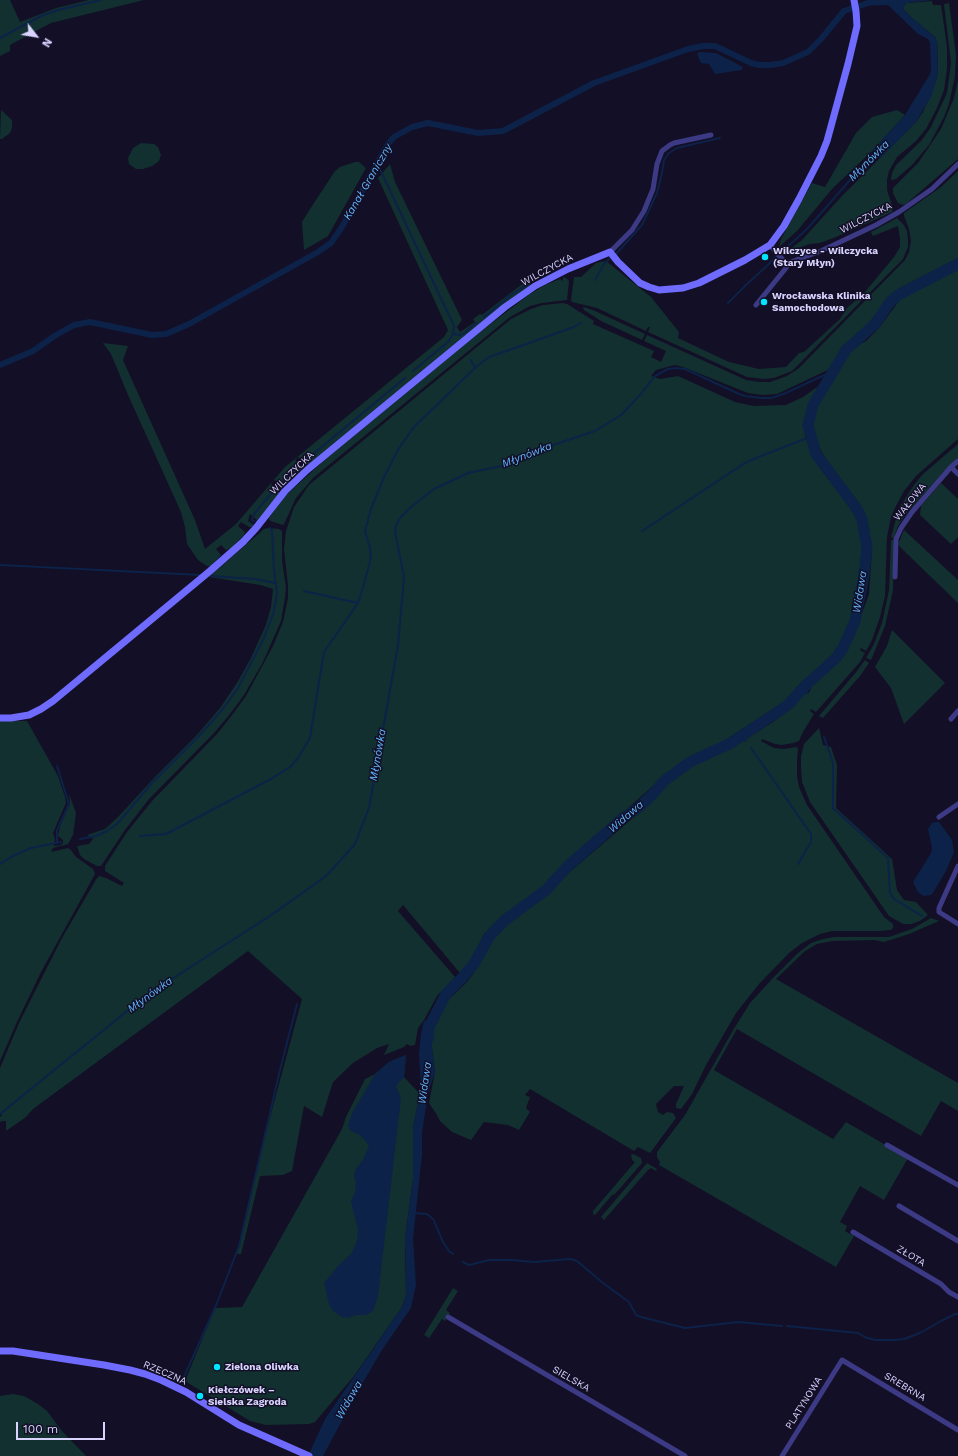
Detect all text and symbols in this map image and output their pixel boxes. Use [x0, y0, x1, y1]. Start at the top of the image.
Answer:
north arrow [16, 16, 56, 56]
text: N [39, 36, 54, 49]
water label: Młynówka [846, 138, 892, 184]
water label: Kanał Graniczny [341, 142, 395, 222]
street label: WILCZYCKA [838, 200, 894, 236]
place label: Wilczyce - Wilczycka (Stary Młyn) [773, 245, 878, 268]
street label: WILCZYCKA [519, 251, 575, 289]
marker: Wilczyce - Wilczycka (Stary Młyn) [760, 252, 770, 262]
place label: Wrocławska Klinika Samochodowa [772, 290, 871, 314]
marker: Wrocławska Klinika Samochodowa [759, 297, 769, 307]
water label: Młynówka [500, 439, 554, 471]
street label: WILCZYCKA [267, 449, 317, 497]
street label: WAŁOWA [891, 481, 929, 523]
water label: Widawa [850, 570, 870, 614]
water label: Młynówka [367, 728, 389, 782]
water label: Widawa [606, 798, 646, 836]
water label: Młynówka [125, 974, 175, 1016]
water label: Widawa [416, 1061, 434, 1105]
street label: ZŁOTA [894, 1243, 928, 1269]
street label: RZECZNA [141, 1358, 189, 1388]
place label: Zielona Oliwka [225, 1361, 299, 1373]
marker: Zielona Oliwka [212, 1362, 222, 1372]
street label: SIELSKA [550, 1363, 592, 1395]
street label: SREBRNA [882, 1370, 928, 1404]
street label: PLATYNOWA [783, 1374, 825, 1432]
water label: Widawa [333, 1378, 365, 1422]
place label: Kiełczówek – Sielska Zagroda [208, 1384, 287, 1408]
marker: Kiełczówek – Sielska Zagroda [195, 1391, 205, 1401]
scale bar [18, 1414, 107, 1440]
text: 100 m [23, 1422, 58, 1436]

